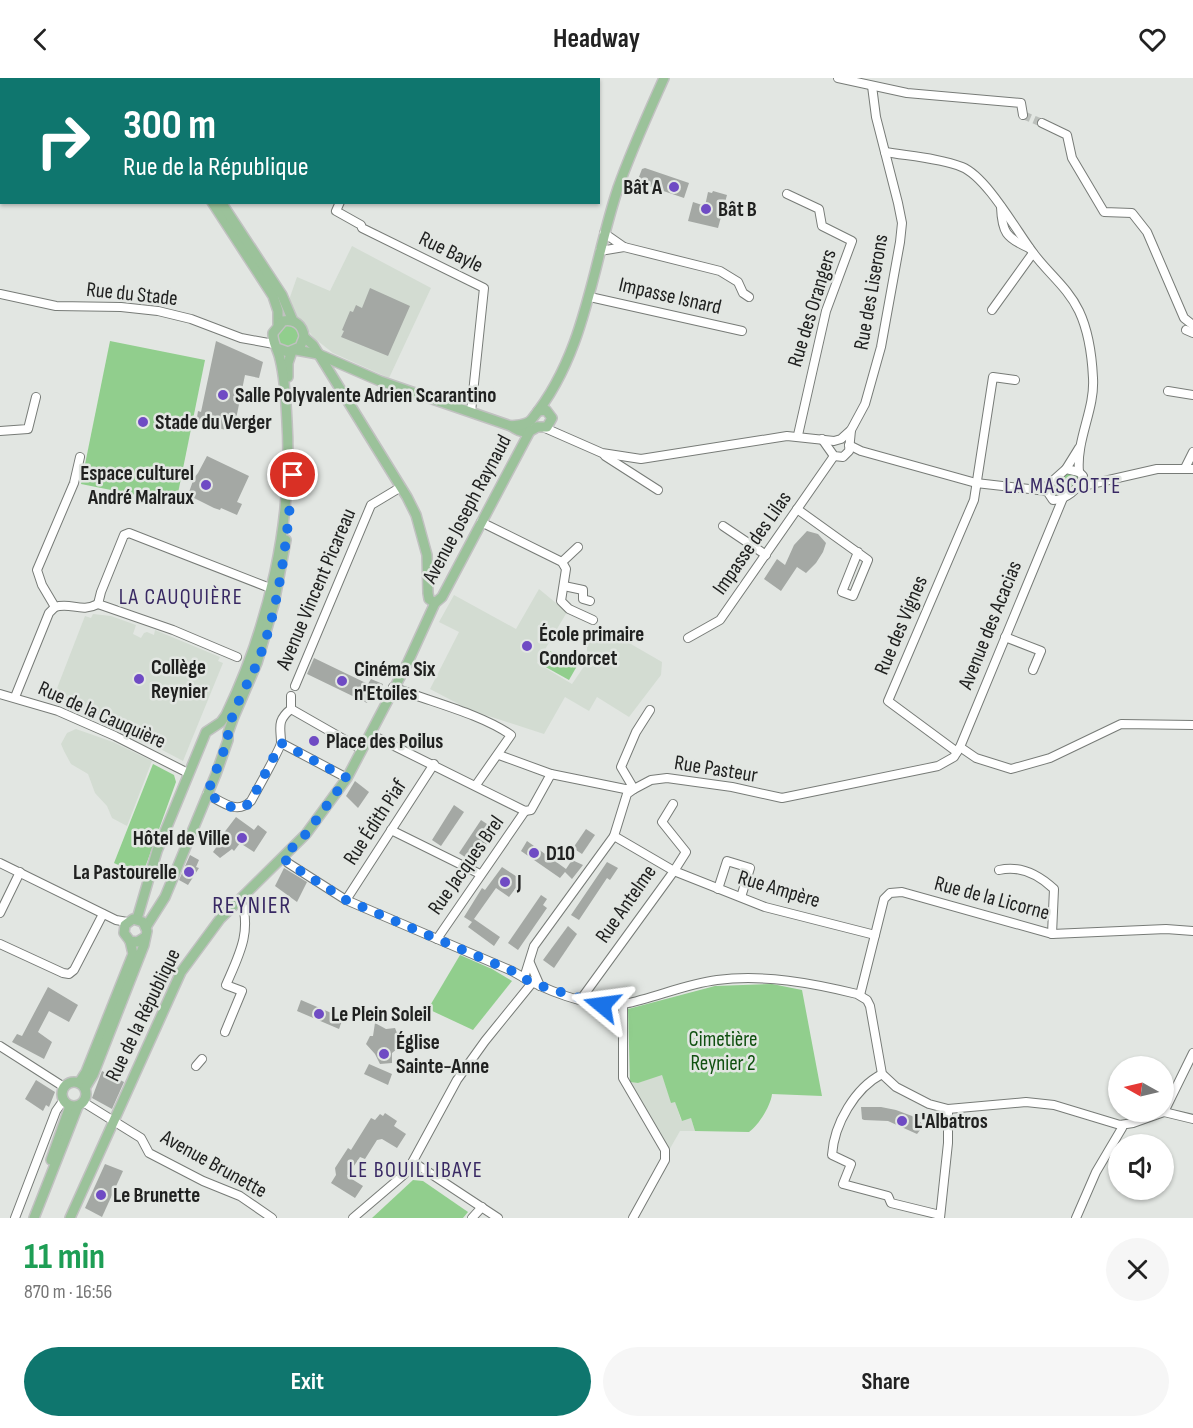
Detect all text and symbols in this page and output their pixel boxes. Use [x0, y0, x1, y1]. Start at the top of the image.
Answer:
icon: back [24, 23, 57, 56]
text: Headway [553, 23, 640, 55]
icon: heart [1136, 23, 1169, 56]
text: 300 m [123, 100, 216, 151]
icon: right [24, 102, 102, 180]
text: Rue de la République [123, 151, 309, 183]
place label: Bât A [623, 175, 663, 200]
marker: Bât A [667, 180, 681, 194]
place label: Bât B [718, 197, 757, 222]
marker: Bât B [699, 202, 713, 216]
street label: Rue Bayle [415, 226, 487, 278]
street label: Rue des Liserons [849, 232, 893, 352]
street label: Rue des Orangers [782, 246, 842, 370]
street label: Impasse Isnard [616, 272, 724, 320]
street label: Rue du Stade [85, 277, 179, 311]
place label: Salle Polyvalente Adrien Scarantino [235, 383, 496, 408]
marker: Salle Polyvalente Adrien Scarantino [216, 388, 230, 402]
place label: Stade du Verger [155, 410, 272, 435]
marker: Stade du Verger [136, 415, 150, 429]
street label: Avenue Joseph Raynaud [417, 430, 517, 589]
pin [267, 449, 318, 500]
icon: arrive [276, 458, 309, 491]
place label: Espace culturel André Malraux [80, 461, 194, 510]
district label: LA MASCOTTE [1004, 473, 1122, 500]
marker: Espace culturel André Malraux [199, 478, 213, 492]
street label: Impasse des Lilas [707, 487, 797, 599]
street label: Avenue Vincent Picareau [270, 505, 361, 674]
street label: Avenue des Acacias [953, 557, 1027, 694]
street label: Rue des Vignes [869, 572, 933, 678]
district label: LA CAUQUIÈRE [119, 584, 243, 611]
place label: École primaire Condorcet [539, 622, 644, 671]
marker: École primaire Condorcet [520, 639, 534, 653]
place label: Collège Reynier [151, 655, 208, 704]
place label: Cinéma Six n'Etoiles [354, 657, 436, 706]
marker: Collège Reynier [132, 672, 146, 686]
marker: Cinéma Six n'Etoiles [335, 674, 349, 688]
street label: Rue de la Cauquière [34, 676, 170, 754]
place label: Place des Poilus [326, 729, 443, 754]
marker: Place des Poilus [307, 734, 321, 748]
street label: Rue Pasteur [673, 750, 759, 788]
street label: Rue Édith Piaf [338, 774, 412, 870]
street label: Rue Jacques Brel [423, 811, 509, 919]
place label: Hôtel de Ville [133, 826, 230, 851]
marker: Hôtel de Ville [235, 831, 249, 845]
place label: D10 [546, 841, 575, 866]
marker: D10 [527, 846, 541, 860]
place label: La Pastourelle [73, 860, 177, 885]
street label: Rue Antelme [590, 860, 662, 948]
marker: La Pastourelle [182, 865, 196, 879]
street label: Rue Ampère [735, 865, 823, 913]
place label: J [516, 870, 522, 895]
street label: Rue de la Licorne [932, 871, 1052, 925]
marker: J [498, 875, 512, 889]
district label: REYNIER [212, 891, 292, 920]
street label: Rue de la République [100, 945, 186, 1085]
position arrow [570, 973, 634, 1037]
place label: Le Plein Soleil [331, 1002, 431, 1027]
marker: Le Plein Soleil [312, 1007, 326, 1021]
park label: Cimetière Reynier 2 [689, 1027, 757, 1076]
place label: Église Sainte-Anne [396, 1030, 489, 1079]
marker: Église Sainte-Anne [377, 1047, 391, 1061]
north arrow [1108, 1056, 1174, 1122]
map controls [1108, 1056, 1174, 1200]
place label: L'Albatros [914, 1109, 988, 1134]
marker: L'Albatros [895, 1114, 909, 1128]
street label: Avenue Brunette [156, 1124, 271, 1203]
button: sound [1108, 1134, 1174, 1200]
district label: LE BOUILLIBAYE [349, 1157, 483, 1184]
place label: Le Brunette [113, 1183, 200, 1208]
marker: Le Brunette [94, 1188, 108, 1202]
text: 11 min [24, 1236, 105, 1279]
button: close [1106, 1238, 1169, 1301]
text: 870 m · 16:56 [24, 1280, 112, 1304]
button: Exit [24, 1347, 591, 1416]
button: Share [603, 1347, 1169, 1416]

